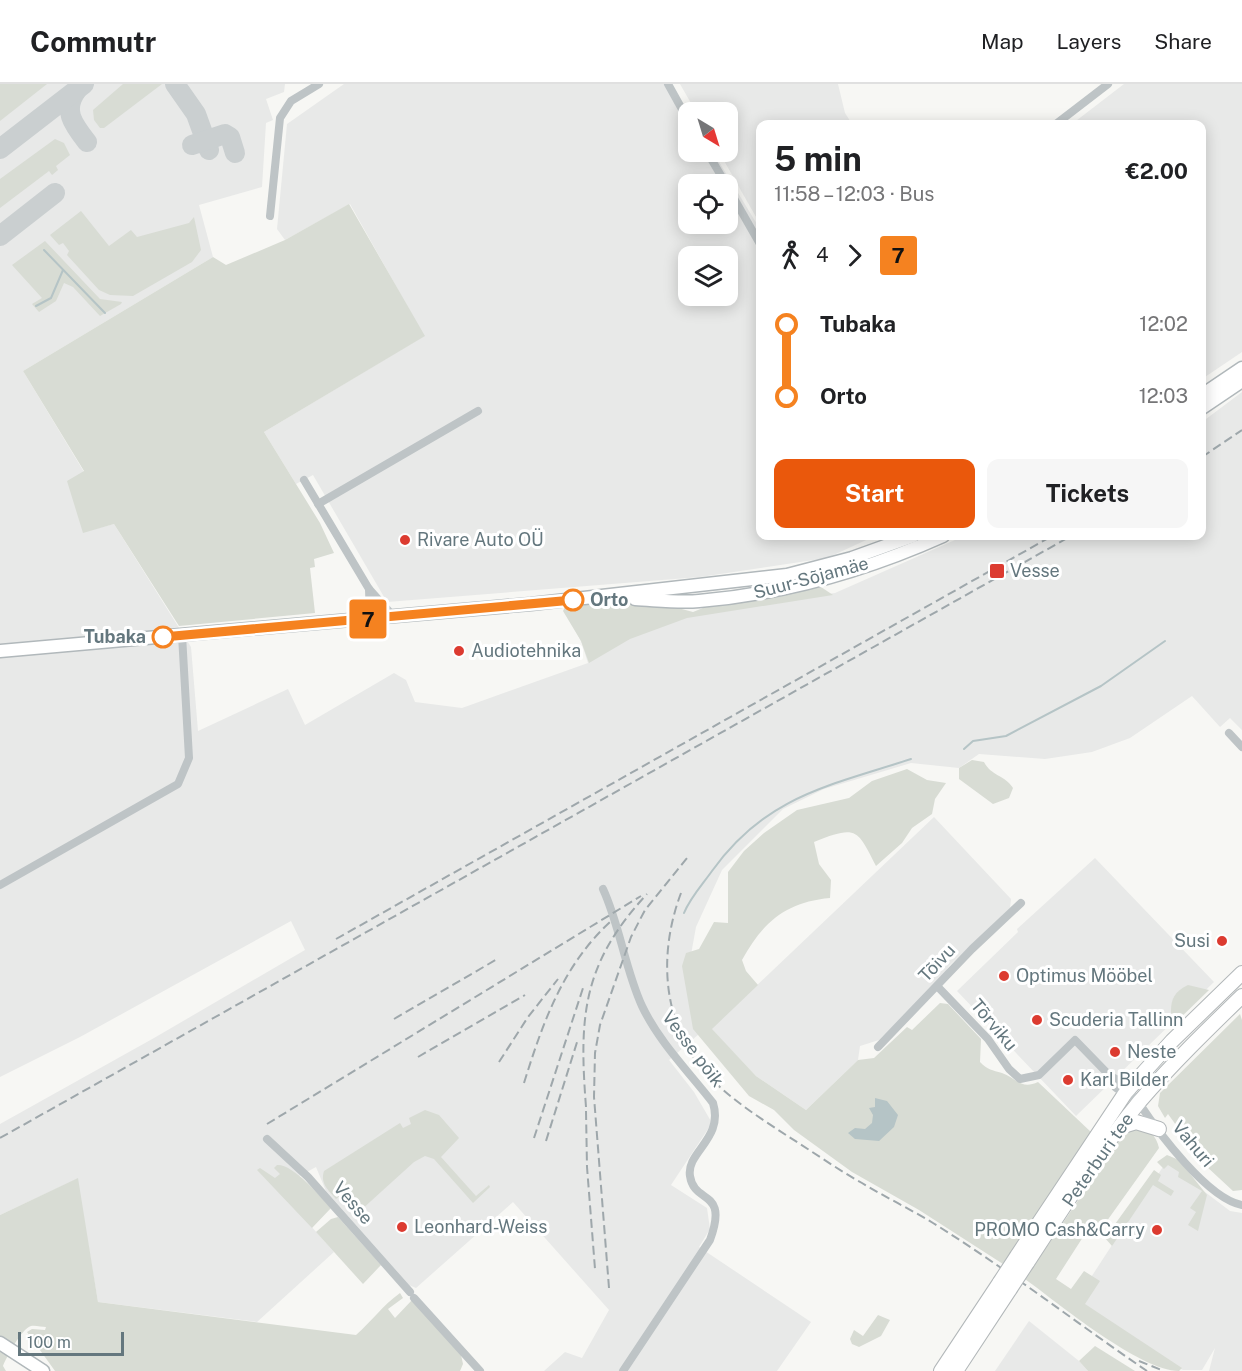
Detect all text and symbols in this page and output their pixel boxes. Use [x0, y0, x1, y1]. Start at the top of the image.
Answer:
text: Commutr [30, 25, 156, 58]
text: Map [981, 29, 1024, 54]
text: Layers [1057, 29, 1121, 54]
text: Share [1154, 29, 1212, 54]
north arrow [678, 102, 738, 162]
map controls [678, 102, 738, 306]
text: 5 min [774, 140, 862, 178]
text: €2.00 [1125, 158, 1188, 184]
button: locate [678, 174, 738, 234]
text: 11:58 – 12:03 · Bus [774, 182, 934, 206]
icon: walk [774, 239, 807, 272]
icon: forward [838, 239, 871, 272]
text: 4 [816, 243, 829, 267]
text: 7 [892, 243, 905, 268]
button: layers [678, 246, 738, 306]
text: Tubaka [820, 311, 896, 337]
text: 12:02 [1139, 312, 1188, 336]
text: Orto [820, 383, 867, 409]
text: 12:03 [1139, 384, 1188, 408]
button: Start [774, 459, 975, 528]
button: Tickets [987, 459, 1188, 528]
place label: Rivare Auto OÜ [417, 528, 544, 550]
marker: Rivare Auto OÜ [398, 533, 412, 547]
street label: Suur-Sõjamäe [751, 552, 871, 603]
place label: Vesse [1010, 560, 1060, 581]
marker: Vesse [988, 562, 1006, 580]
marker: Orto [562, 589, 584, 611]
place label: Orto [590, 589, 628, 610]
line badge: 7 [348, 600, 388, 638]
text: 7 [361, 607, 375, 632]
place label: Tubaka [84, 626, 146, 647]
marker: Tubaka [152, 626, 174, 648]
place label: Audiotehnika [471, 640, 581, 661]
marker: Audiotehnika [452, 644, 466, 658]
place label: Susi [1174, 930, 1210, 951]
marker: Susi [1215, 934, 1229, 948]
street label: Tõivu [914, 940, 959, 986]
place label: Optimus Mööbel [1016, 965, 1153, 986]
marker: Optimus Mööbel [997, 969, 1011, 983]
street label: Tõrviku [967, 995, 1022, 1055]
street label: Vesse põik [658, 1007, 729, 1091]
place label: Scuderia Tallinn [1049, 1009, 1183, 1030]
marker: Scuderia Tallinn [1030, 1013, 1044, 1027]
place label: Neste [1127, 1041, 1176, 1062]
marker: Neste [1108, 1045, 1122, 1059]
place label: Karl Bilder [1080, 1069, 1169, 1090]
marker: Karl Bilder [1061, 1073, 1075, 1087]
street label: Peterburi tee [1058, 1109, 1138, 1211]
street label: Vahuri [1168, 1116, 1219, 1171]
street label: Vesse [329, 1177, 378, 1228]
place label: Leonhard-Weiss [414, 1216, 547, 1237]
place label: PROMO Cash&Carry [974, 1219, 1145, 1240]
marker: Leonhard-Weiss [395, 1220, 409, 1234]
marker: PROMO Cash&Carry [1150, 1223, 1164, 1237]
scale bar [18, 1329, 124, 1356]
text: 100 m [27, 1333, 71, 1352]

